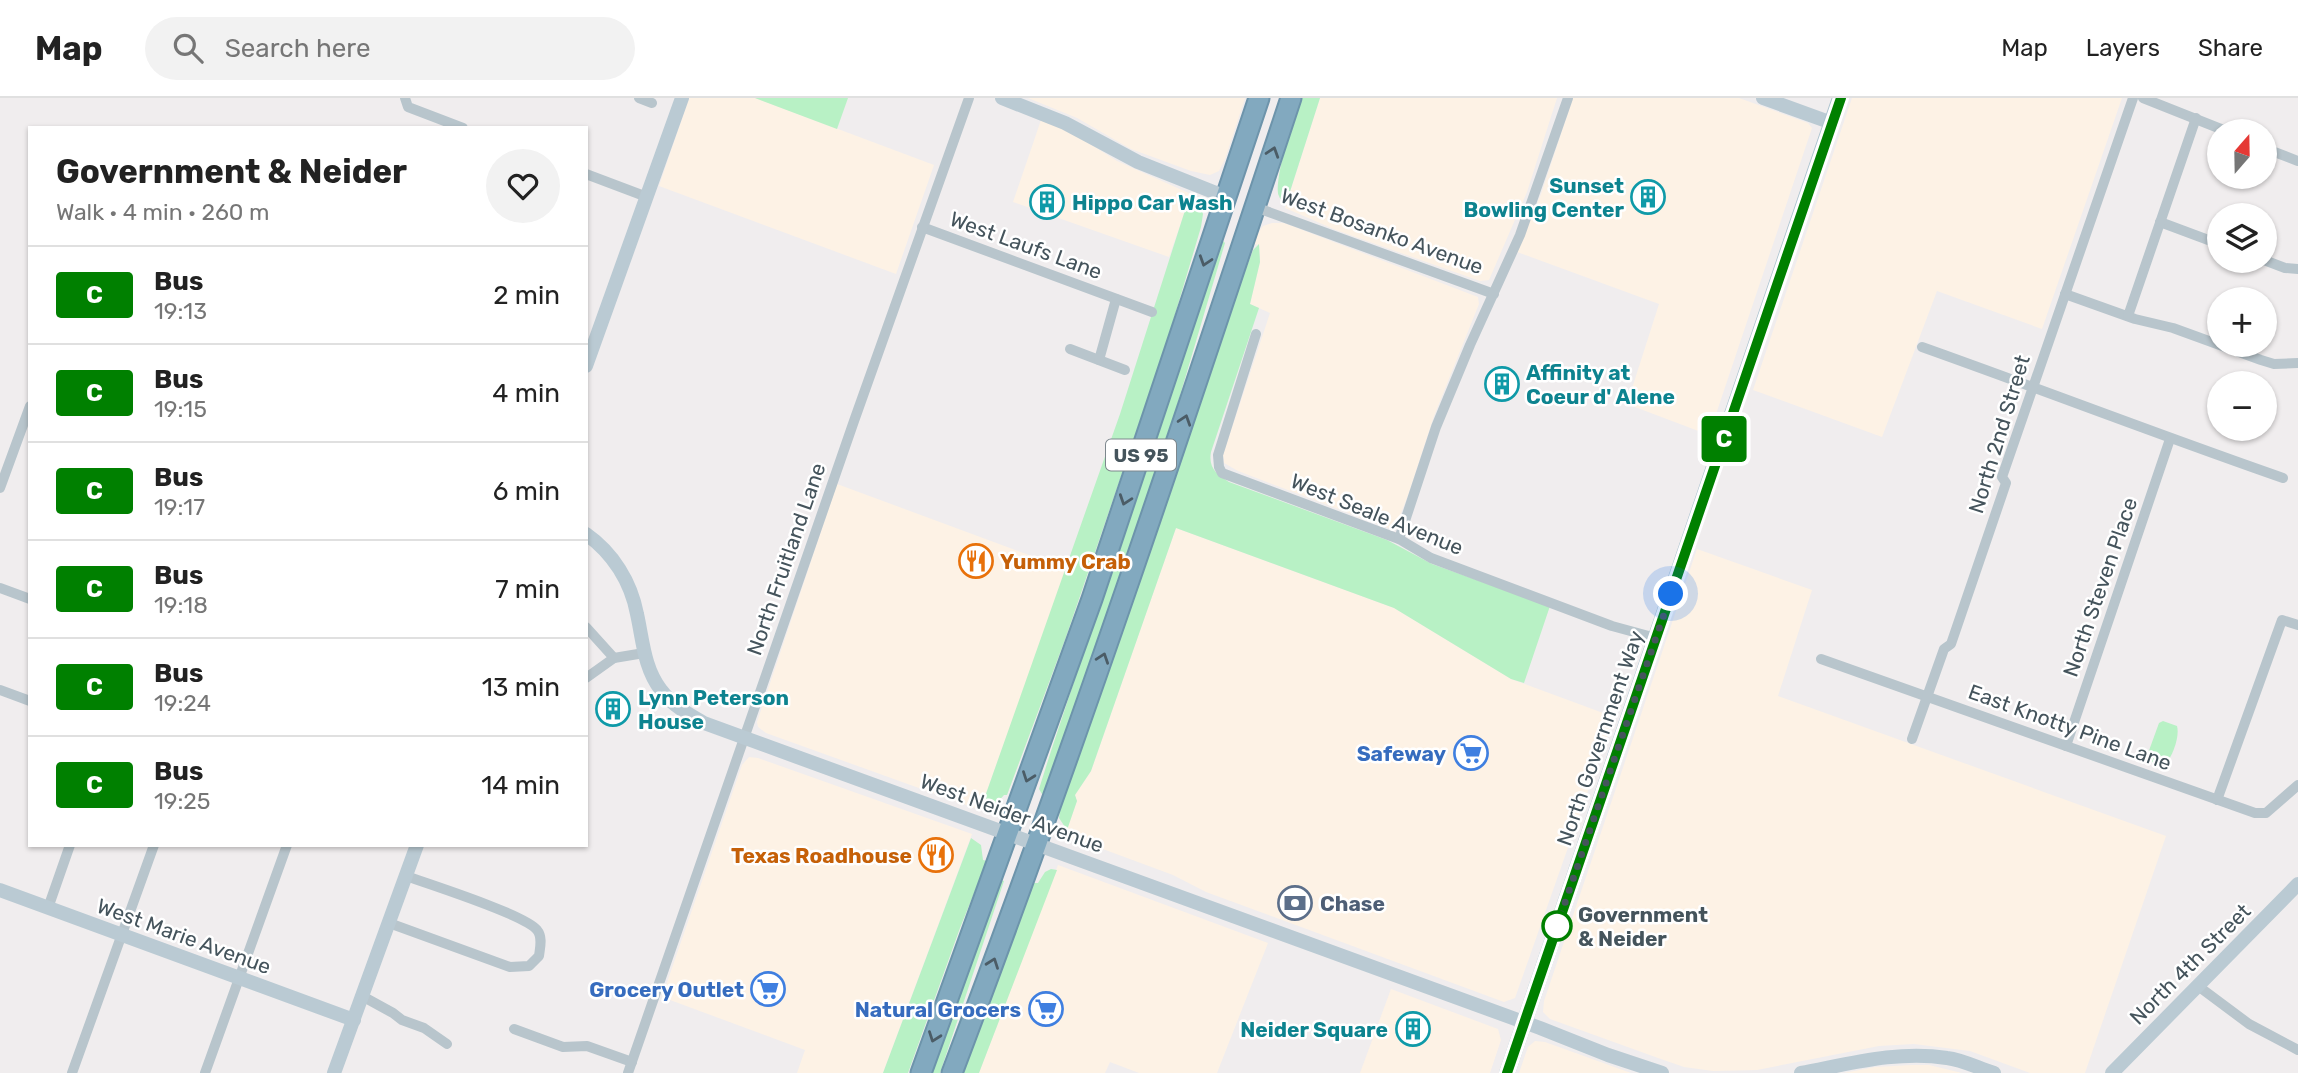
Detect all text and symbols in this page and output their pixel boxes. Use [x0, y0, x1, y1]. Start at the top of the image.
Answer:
search box [145, 17, 635, 80]
text: Map [35, 29, 103, 68]
icon: search [169, 29, 207, 67]
text: Search here [225, 33, 370, 64]
text: Map [2001, 34, 2048, 62]
text: Layers [2086, 34, 2160, 62]
text: Share [2198, 34, 2263, 62]
north arrow [2207, 119, 2277, 189]
map controls [2207, 119, 2277, 441]
one-way arrow [1265, 147, 1279, 159]
button: heart [486, 149, 560, 223]
text: Government & Neider [56, 152, 407, 191]
place label: Sunset Bowling Center [1463, 173, 1624, 222]
building icon: Sunset Bowling Center [1629, 178, 1667, 216]
building icon: Hippo Car Wash [1028, 183, 1066, 221]
street label: West Bosanko Avenue [1277, 183, 1487, 279]
place label: Hippo Car Wash [1072, 190, 1233, 215]
text: Walk · 4 min · 260 m [56, 198, 270, 226]
button: layers [2207, 203, 2277, 273]
street label: West Laufs Lane [947, 206, 1105, 284]
one-way arrow [1199, 255, 1213, 267]
text: Bus [154, 266, 203, 297]
text: 2 min [493, 280, 560, 311]
text: C [86, 281, 103, 309]
button: + [2207, 287, 2277, 357]
text: 19:13 [154, 297, 207, 325]
street label: North 2nd Street [1963, 352, 2035, 516]
place label: Affinity at Coeur d' Alene [1526, 360, 1675, 409]
text: Bus [154, 364, 203, 395]
building icon: Affinity at Coeur d' Alene [1483, 365, 1521, 403]
button: − [2207, 371, 2277, 441]
text: 4 min [492, 378, 560, 409]
text: C [86, 379, 103, 407]
text: 19:15 [154, 395, 207, 423]
one-way arrow [1177, 414, 1191, 426]
line badge: C [1701, 416, 1747, 462]
text: C [1716, 425, 1732, 453]
road number: US 95 [1106, 440, 1176, 470]
street label: North Fruitland Lane [741, 460, 831, 658]
text: Bus [154, 462, 203, 493]
street label: West Seale Avenue [1287, 468, 1467, 560]
text: 6 min [493, 476, 560, 507]
text: C [86, 477, 103, 505]
text: 19:17 [154, 493, 205, 521]
one-way arrow [1119, 494, 1133, 506]
street label: North Steven Place [2058, 494, 2142, 680]
restaurant icon: Yummy Crab [957, 542, 995, 580]
place label: Yummy Crab [1000, 549, 1131, 574]
text: Bus [154, 560, 203, 591]
text: 7 min [495, 574, 560, 605]
text: C [86, 575, 103, 603]
your location [1653, 576, 1688, 611]
text: 19:18 [154, 591, 208, 619]
street label: North Government Way [1551, 627, 1649, 849]
one-way arrow [1095, 653, 1109, 665]
text: Bus [154, 658, 203, 689]
text: 13 min [482, 672, 560, 703]
text: C [86, 673, 103, 701]
street label: East Knotty Pine Lane [1965, 679, 2175, 775]
place label: Lynn Peterson House [638, 685, 789, 734]
text: 19:24 [154, 689, 211, 717]
building icon: Lynn Peterson House [594, 690, 632, 728]
supermarket icon: Safeway [1452, 734, 1490, 772]
place label: Safeway [1357, 741, 1446, 766]
text: Bus [154, 756, 203, 787]
street label: West Neider Avenue [917, 768, 1107, 858]
text: 14 min [481, 770, 560, 801]
text: C [86, 771, 103, 799]
one-way arrow [1022, 771, 1036, 783]
text: 19:25 [154, 787, 211, 815]
restaurant icon: Texas Roadhouse [917, 836, 955, 874]
place label: Texas Roadhouse [731, 843, 912, 868]
bank icon: Chase [1276, 884, 1314, 922]
place label: Chase [1320, 891, 1385, 916]
street label: West Marie Avenue [94, 893, 274, 979]
street label: North 4th Street [2124, 898, 2256, 1030]
place label: Government & Neider [1578, 902, 1708, 951]
marker: Government & Neider [1542, 911, 1572, 941]
one-way arrow [985, 958, 999, 970]
supermarket icon: Grocery Outlet [749, 970, 787, 1008]
place label: Grocery Outlet [589, 977, 744, 1002]
supermarket icon: Natural Grocers [1027, 990, 1065, 1028]
place label: Natural Grocers [855, 997, 1021, 1022]
building icon: Neider Square [1394, 1010, 1432, 1048]
place label: Neider Square [1240, 1017, 1388, 1042]
one-way arrow [929, 1031, 943, 1043]

